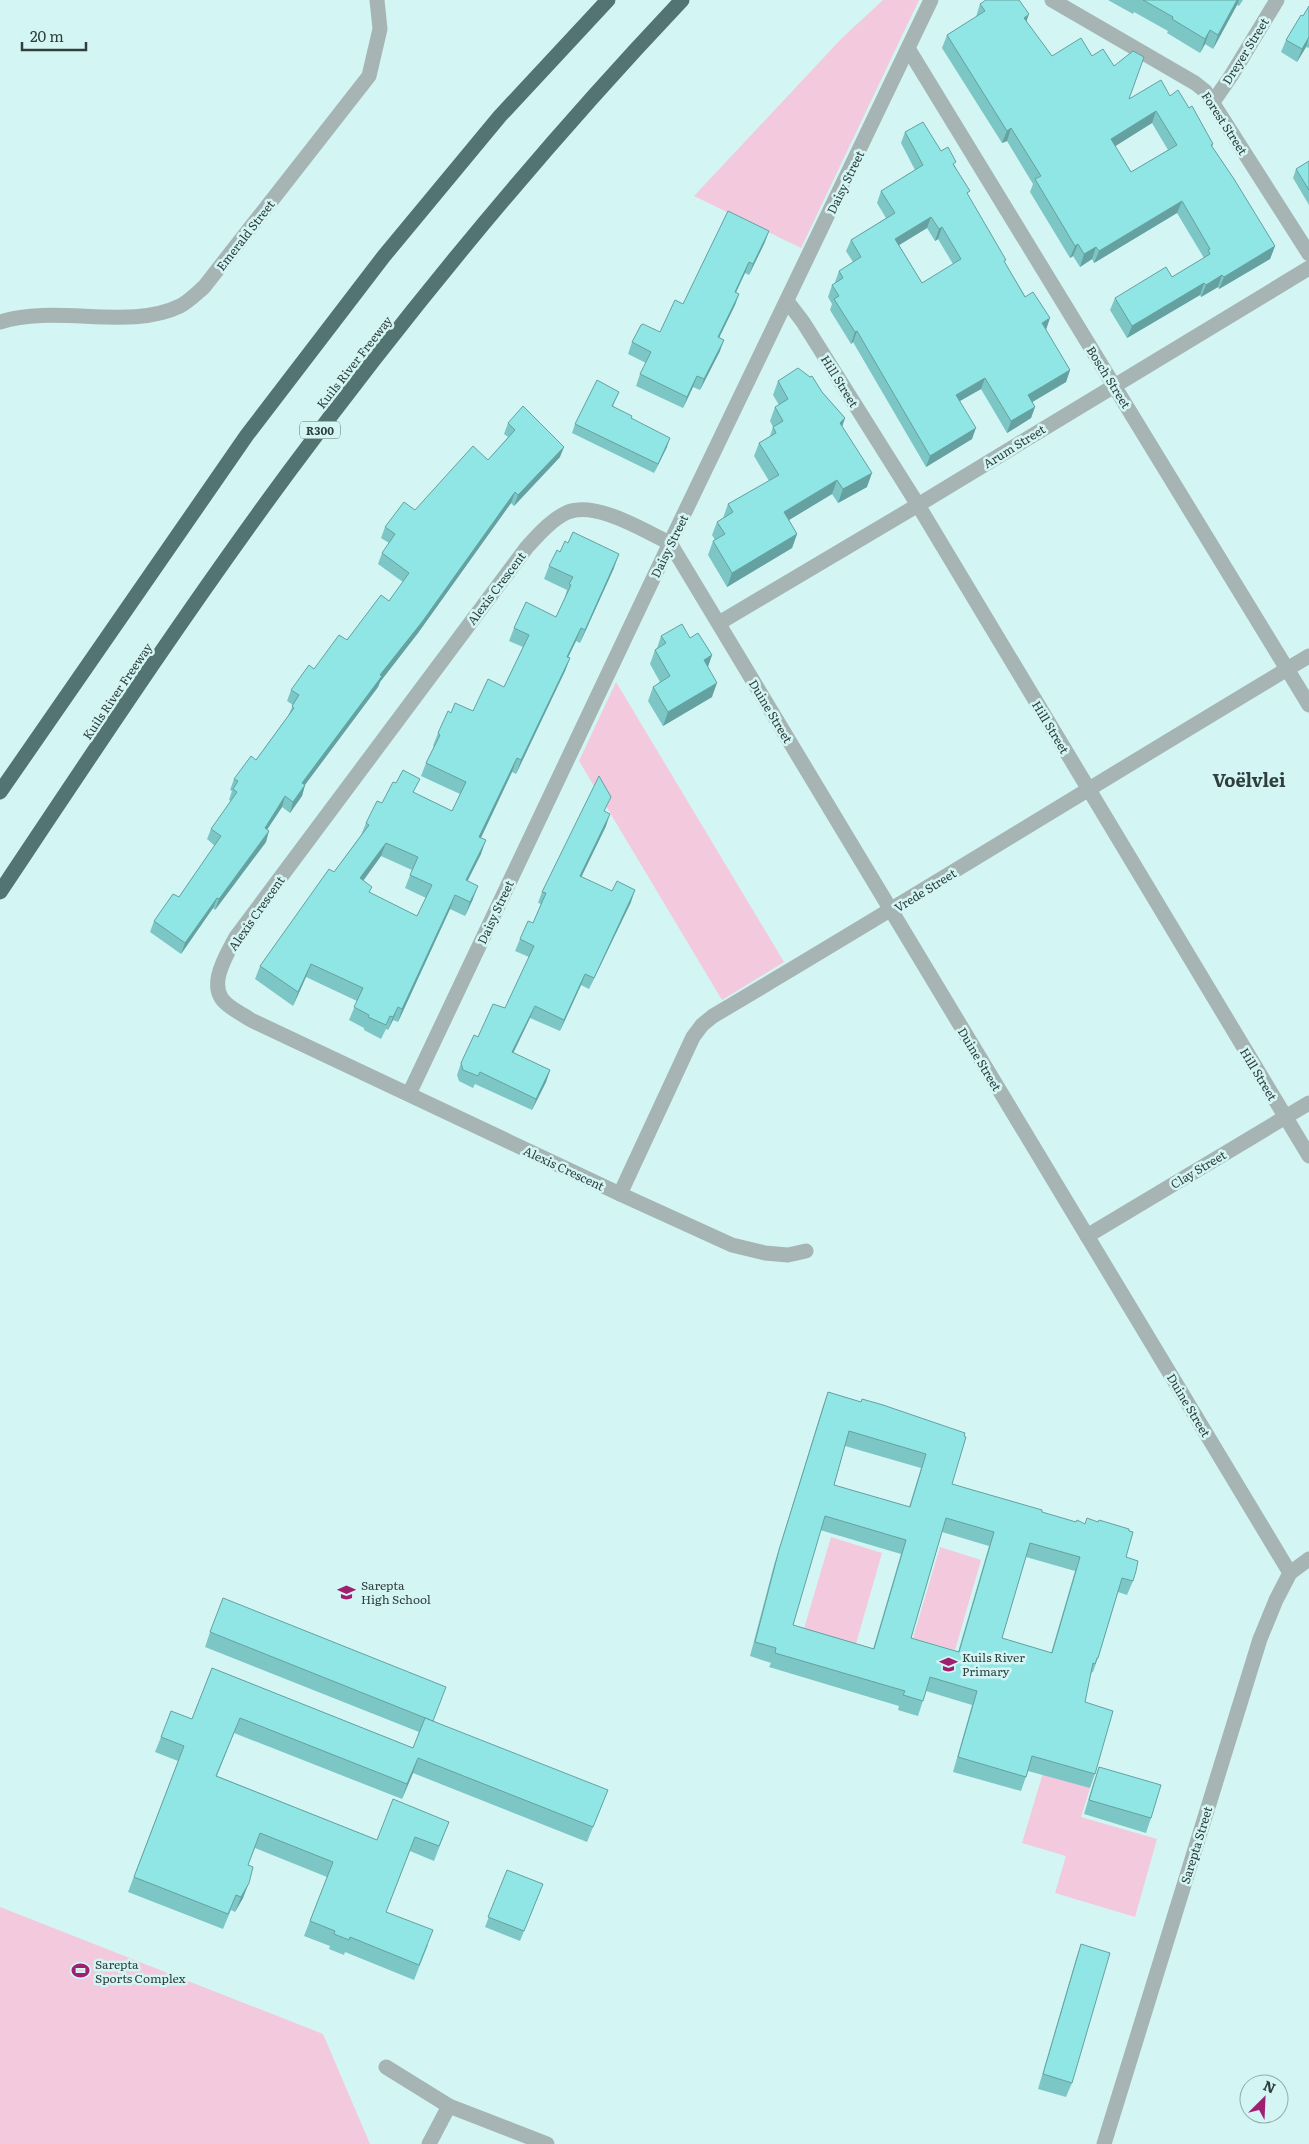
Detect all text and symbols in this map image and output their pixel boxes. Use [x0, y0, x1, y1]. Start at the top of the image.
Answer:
street label: Dreyer Street [1217, 14, 1273, 88]
scale bar [22, 20, 86, 52]
text: 20 m [30, 24, 64, 47]
street label: Forest Street [1198, 88, 1252, 158]
street label: Daisy Street [822, 147, 868, 217]
street label: Emerald Street [212, 196, 278, 274]
street label: Kuils River Freeway [312, 312, 396, 412]
street label: Bosch Street [1083, 342, 1135, 412]
street label: Hill Street [817, 351, 863, 411]
street label: Arum Street [979, 420, 1049, 472]
road number: R300 [300, 422, 340, 438]
street label: Daisy Street [646, 511, 692, 581]
street label: Alexis Crescent [462, 548, 530, 628]
street label: Kuils River Freeway [78, 639, 156, 743]
street label: Duine Street [745, 676, 797, 746]
street label: Hill Street [1028, 697, 1074, 757]
district label: Voëlvlei [1212, 766, 1286, 793]
street label: Vrede Street [891, 864, 960, 916]
street label: Alexis Crescent [224, 872, 289, 954]
street label: Daisy Street [472, 877, 518, 947]
street label: Duine Street [954, 1024, 1006, 1094]
street label: Hill Street [1236, 1044, 1282, 1104]
street label: Alexis Crescent [521, 1141, 608, 1195]
street label: Clay Street [1167, 1145, 1229, 1193]
street label: Duine Street [1163, 1370, 1215, 1440]
place label: Sarepta High School [361, 1576, 431, 1608]
school or university icon: Sarepta High School [337, 1582, 357, 1602]
place label: Kuils River Primary [962, 1648, 1025, 1680]
school or university icon: Kuils River Primary [938, 1654, 958, 1674]
street label: Sarepta Street [1176, 1804, 1216, 1886]
place label: Sarepta Sports Complex [95, 1955, 186, 1987]
sports icon: Sarepta Sports Complex [71, 1961, 91, 1981]
north arrow [1239, 2074, 1289, 2124]
text: N [1260, 2075, 1279, 2098]

